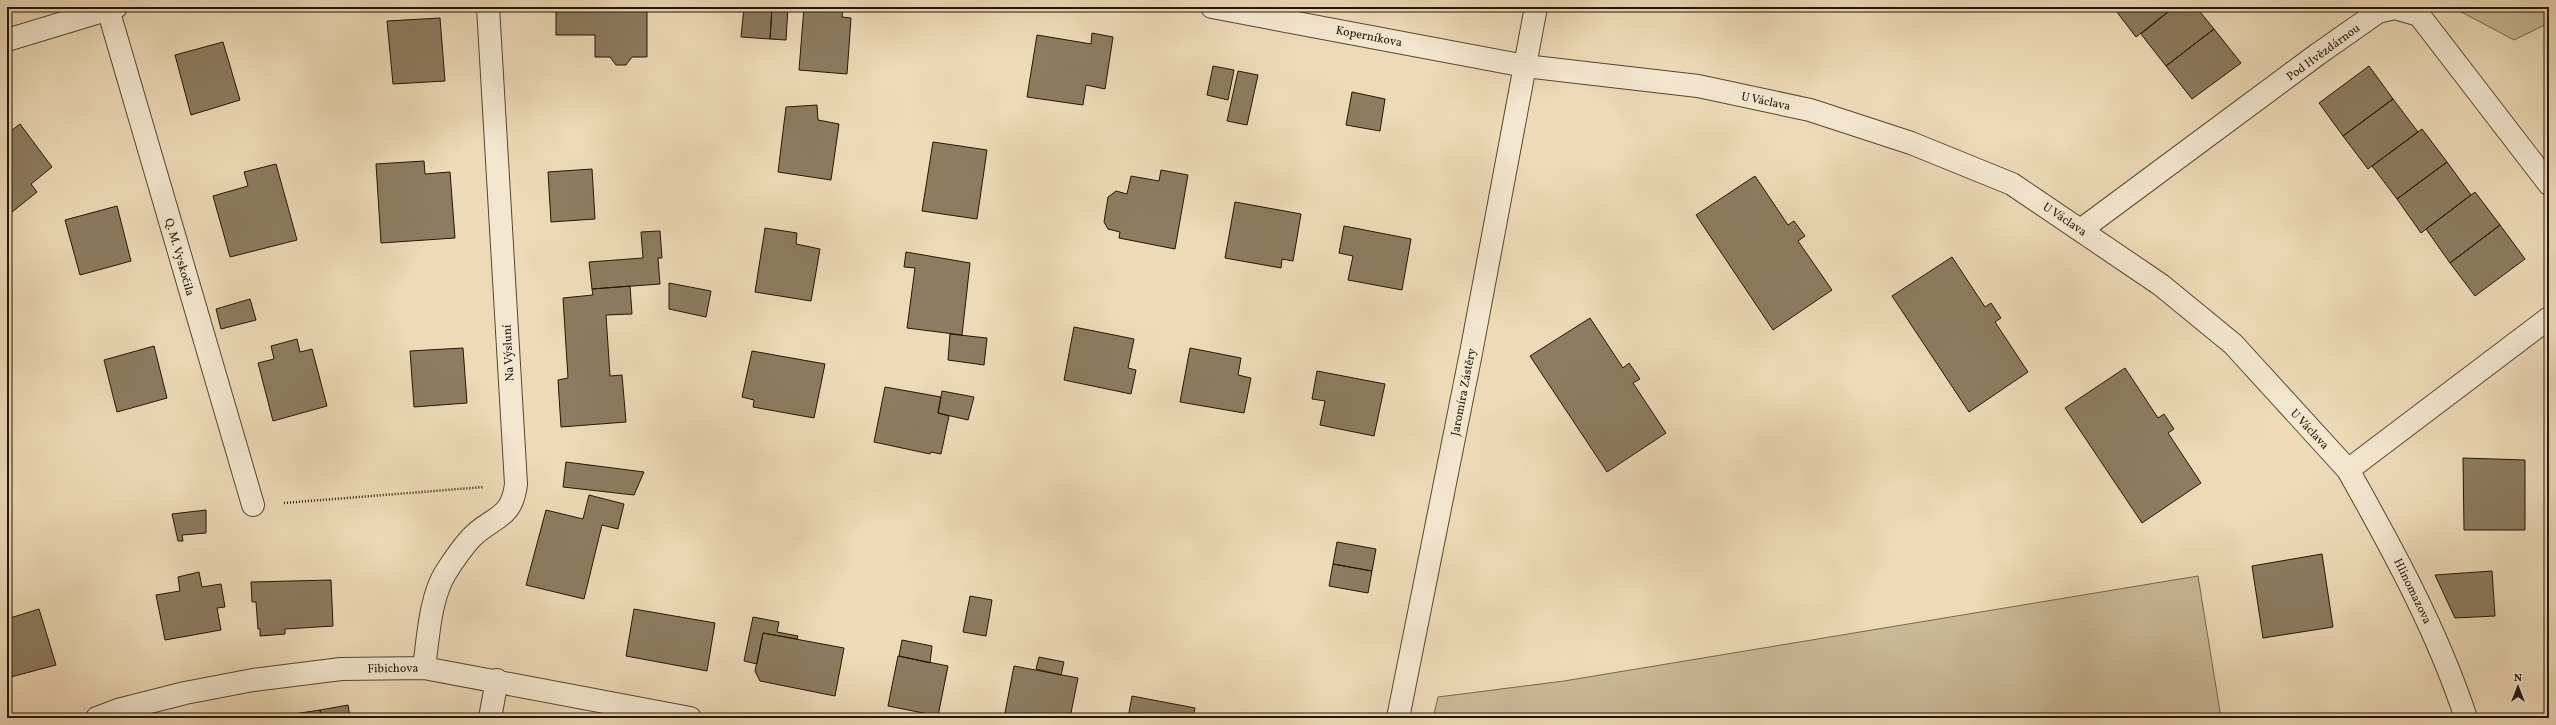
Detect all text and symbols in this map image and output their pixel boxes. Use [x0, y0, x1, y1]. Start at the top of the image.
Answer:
street label: Pod Hvězdárnou [2284, 21, 2364, 85]
street label: Koperníkova [1334, 23, 1403, 51]
street label: U Václava [1740, 89, 1792, 115]
street label: U Václava [2039, 199, 2090, 240]
street label: Q. M. Vyskočila [160, 217, 198, 298]
street label: Na Výsluní [499, 324, 518, 382]
street label: Jaromíra Zástěry [1448, 347, 1480, 437]
street label: U Václava [2286, 406, 2332, 453]
street label: Hlinomazova [2389, 556, 2435, 627]
street label: Fibichova [367, 661, 419, 677]
north arrow [2498, 667, 2538, 707]
text: N [2514, 671, 2522, 686]

